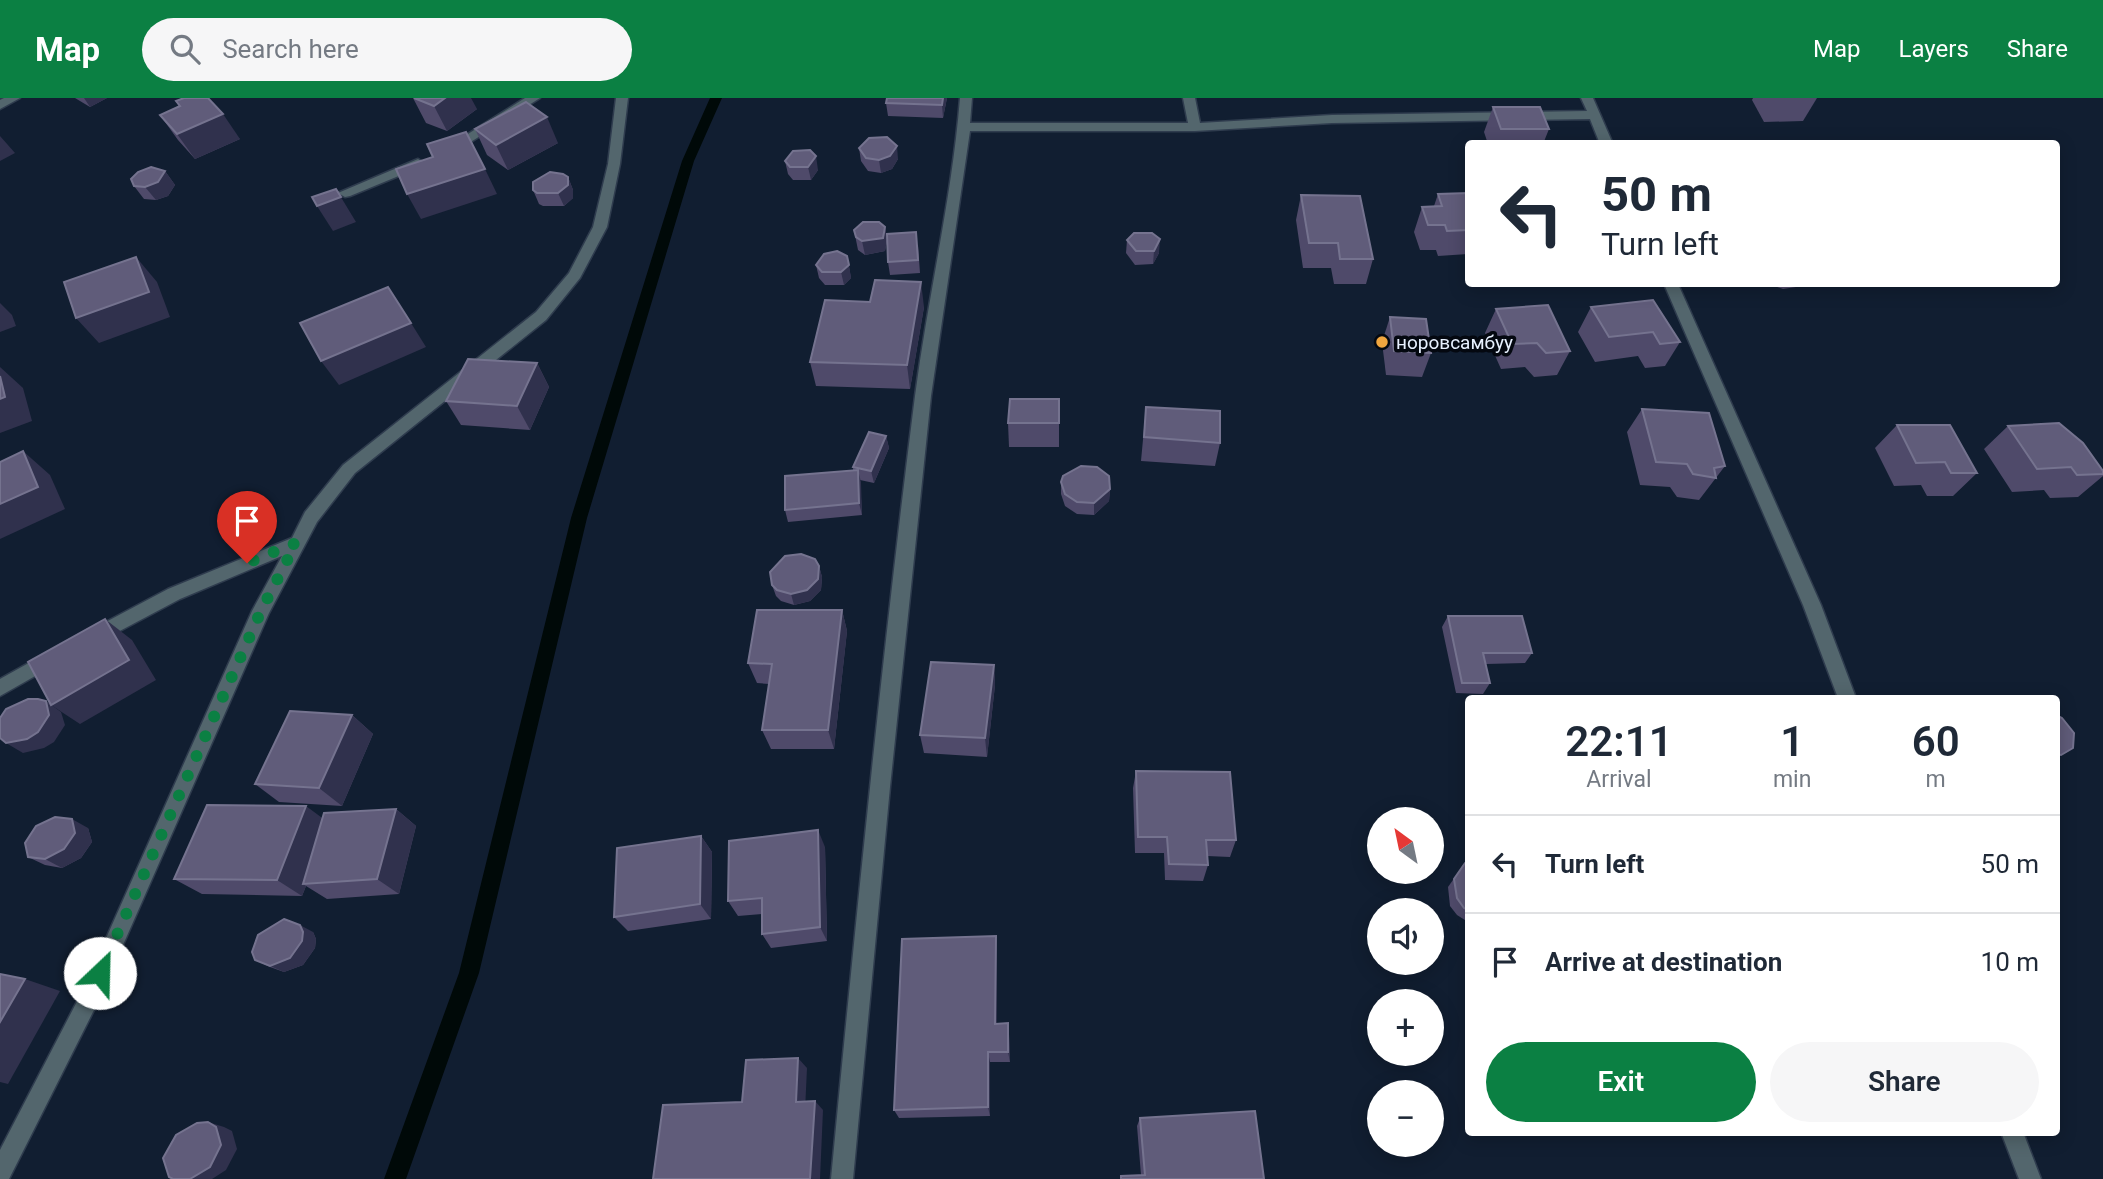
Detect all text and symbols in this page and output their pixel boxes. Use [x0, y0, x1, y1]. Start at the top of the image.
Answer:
search box [142, 18, 632, 81]
text: Map [35, 30, 100, 69]
icon: search [166, 30, 204, 68]
text: Search here [222, 34, 359, 64]
text: Map [1813, 35, 1861, 63]
text: Layers [1899, 35, 1969, 63]
text: Share [2007, 35, 2068, 63]
text: 50 m [1601, 166, 1712, 223]
icon: left [1486, 168, 1577, 259]
text: Turn left [1601, 225, 1719, 263]
place label: норовсамбуу [1396, 331, 1513, 354]
marker: норовсамбуу [1374, 334, 1390, 350]
pin [217, 491, 277, 563]
icon: arrive [228, 502, 266, 540]
text: 22:11 [1565, 717, 1673, 766]
text: 1 [1780, 717, 1804, 766]
text: 60 [1912, 717, 1960, 766]
text: Arrival [1586, 766, 1652, 793]
text: min [1773, 766, 1811, 793]
text: m [1926, 766, 1946, 793]
north arrow [1367, 807, 1444, 884]
map controls [1367, 807, 1444, 1157]
icon: left [1486, 845, 1524, 883]
text: Turn left [1545, 849, 1644, 879]
text: 50 m [1981, 849, 2039, 879]
button: sound [1367, 898, 1444, 975]
position arrow [63, 936, 137, 1010]
icon: arrive [1486, 943, 1524, 981]
text: Arrive at destination [1545, 947, 1782, 977]
text: 10 m [1981, 947, 2039, 977]
button: + [1367, 989, 1444, 1066]
button: Exit [1486, 1042, 1756, 1122]
button: Share [1770, 1042, 2039, 1122]
button: − [1367, 1080, 1444, 1157]

